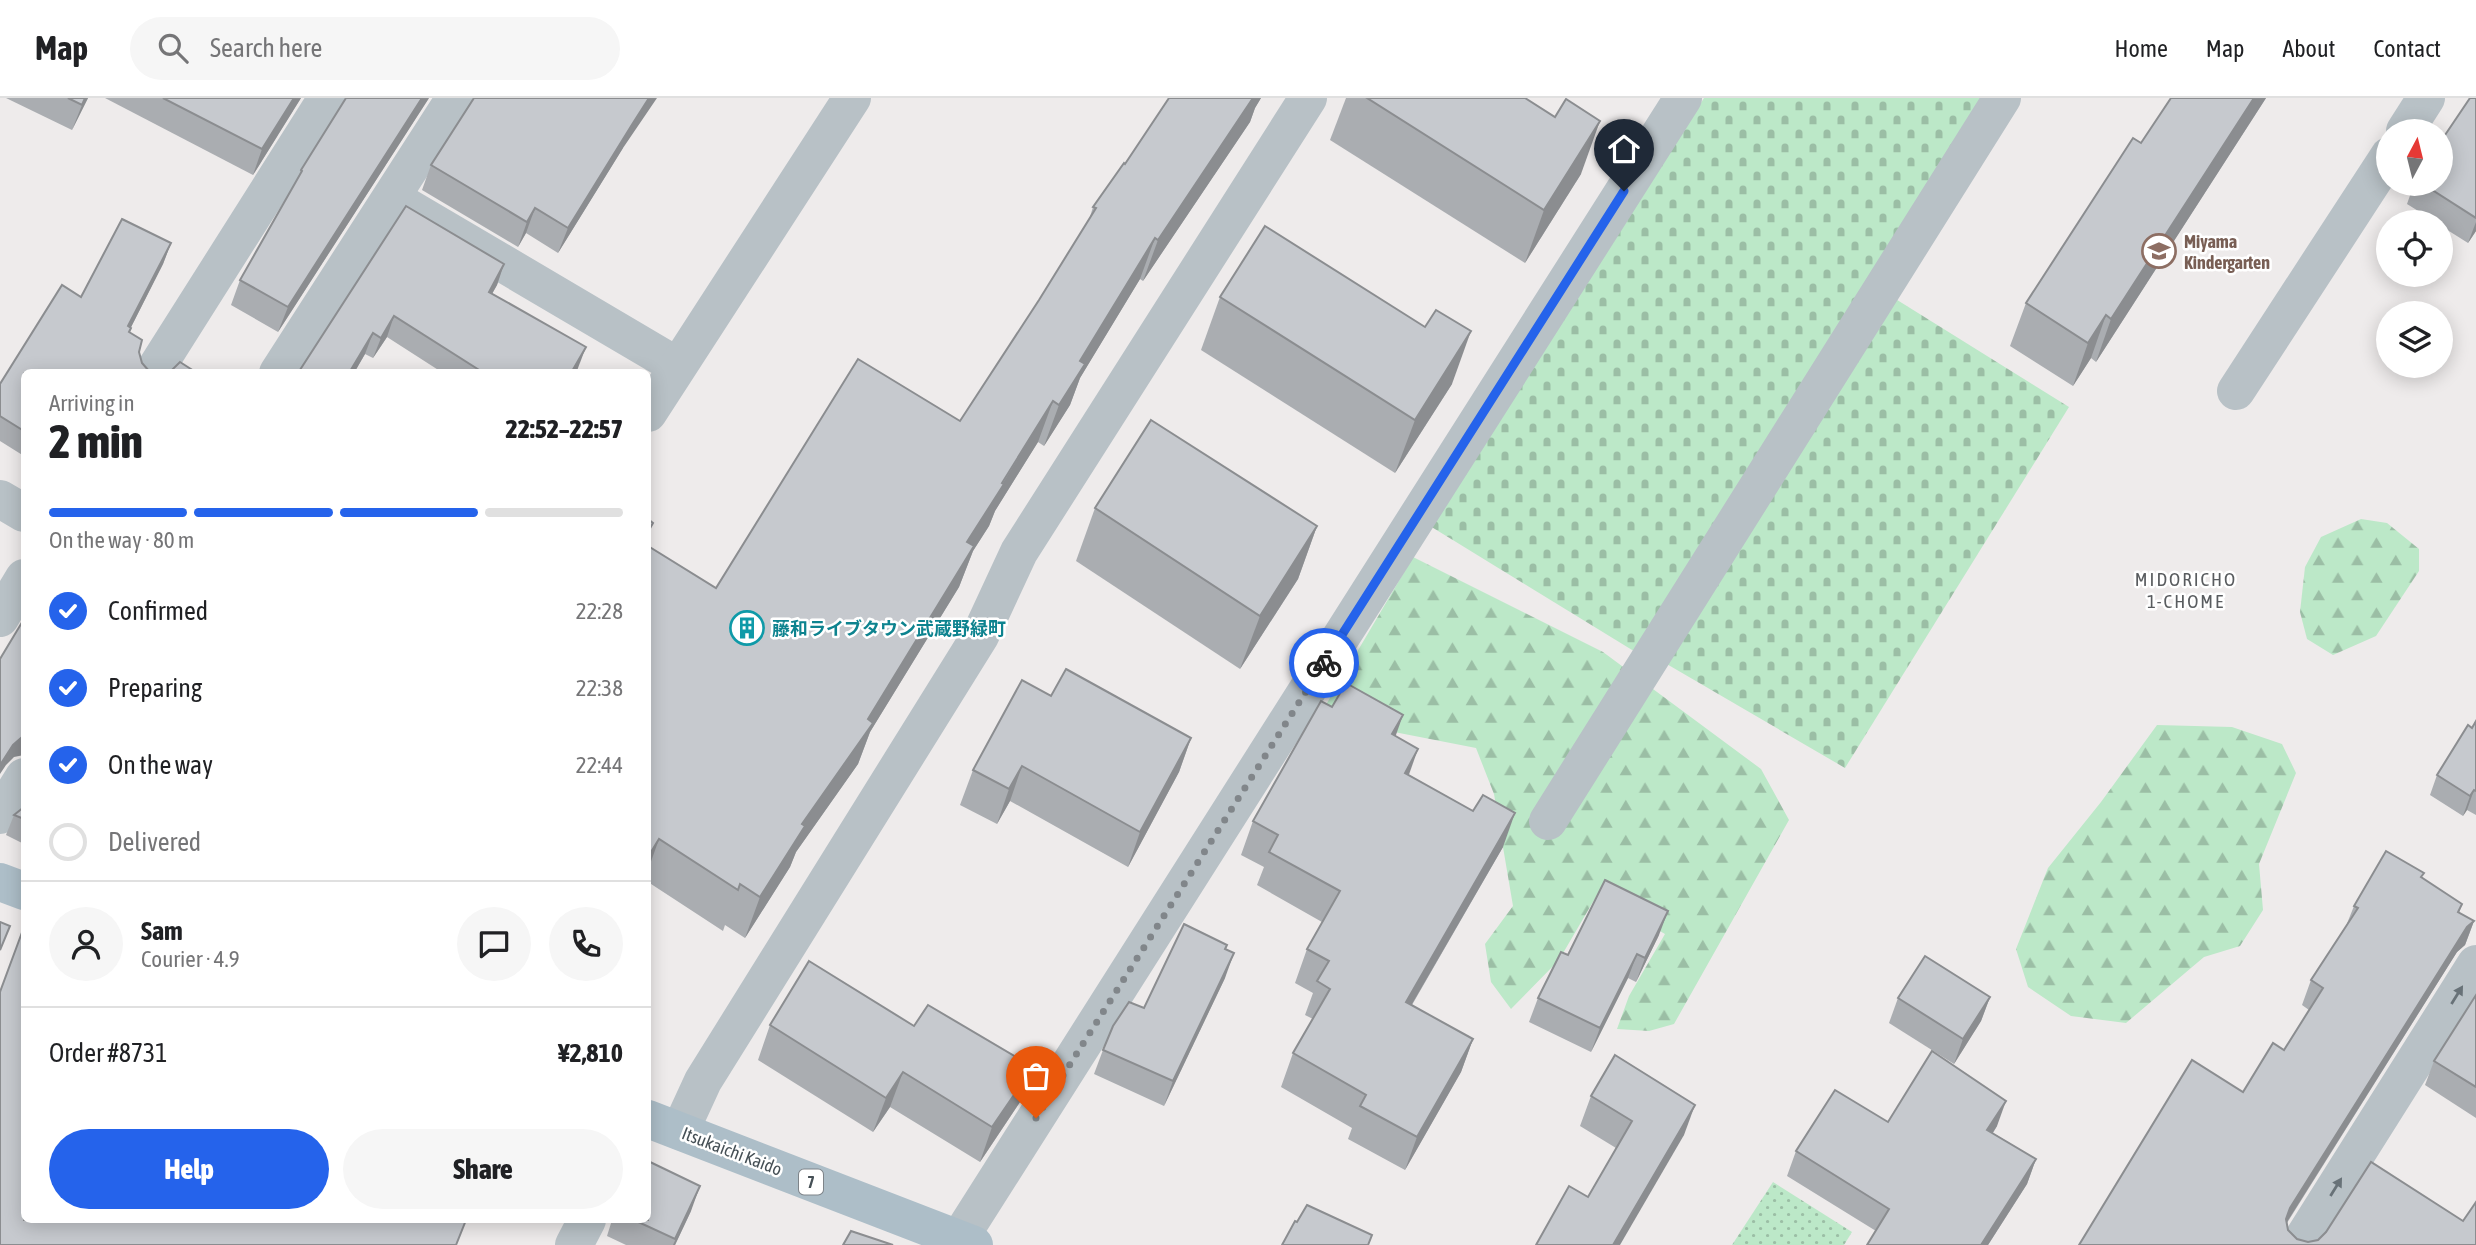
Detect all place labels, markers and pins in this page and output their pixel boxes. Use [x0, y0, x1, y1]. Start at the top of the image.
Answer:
pin [1594, 119, 1654, 191]
place label: Miyama Kindergarten [2184, 231, 2270, 273]
school or university icon: Miyama Kindergarten [2140, 232, 2178, 270]
building icon: 藤和ライブタウン武蔵野緑町 [728, 609, 766, 647]
place label: 藤和ライブタウン武蔵野緑町 [772, 618, 1006, 639]
pin [1006, 1046, 1066, 1118]

